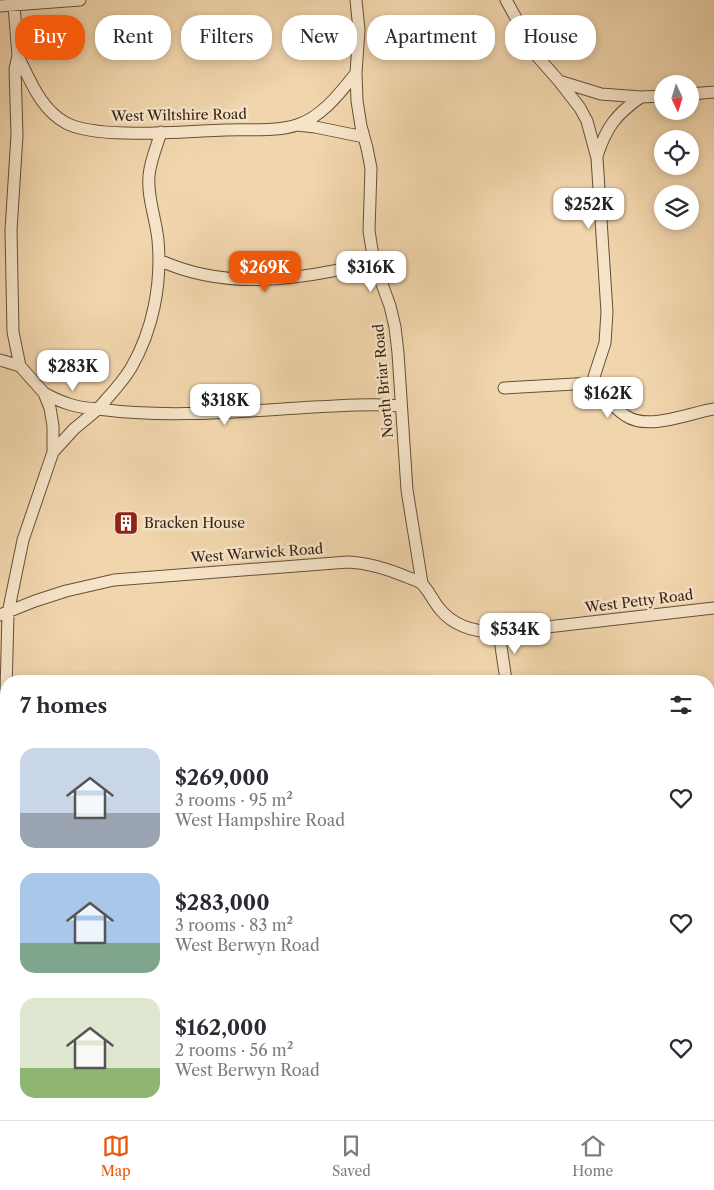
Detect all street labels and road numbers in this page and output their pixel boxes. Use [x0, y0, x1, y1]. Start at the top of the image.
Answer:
street label: West Wiltshire Road [110, 105, 248, 125]
street label: North Briar Road [369, 323, 397, 439]
street label: West Warwick Road [189, 539, 324, 567]
street label: West Petty Road [583, 585, 695, 617]

